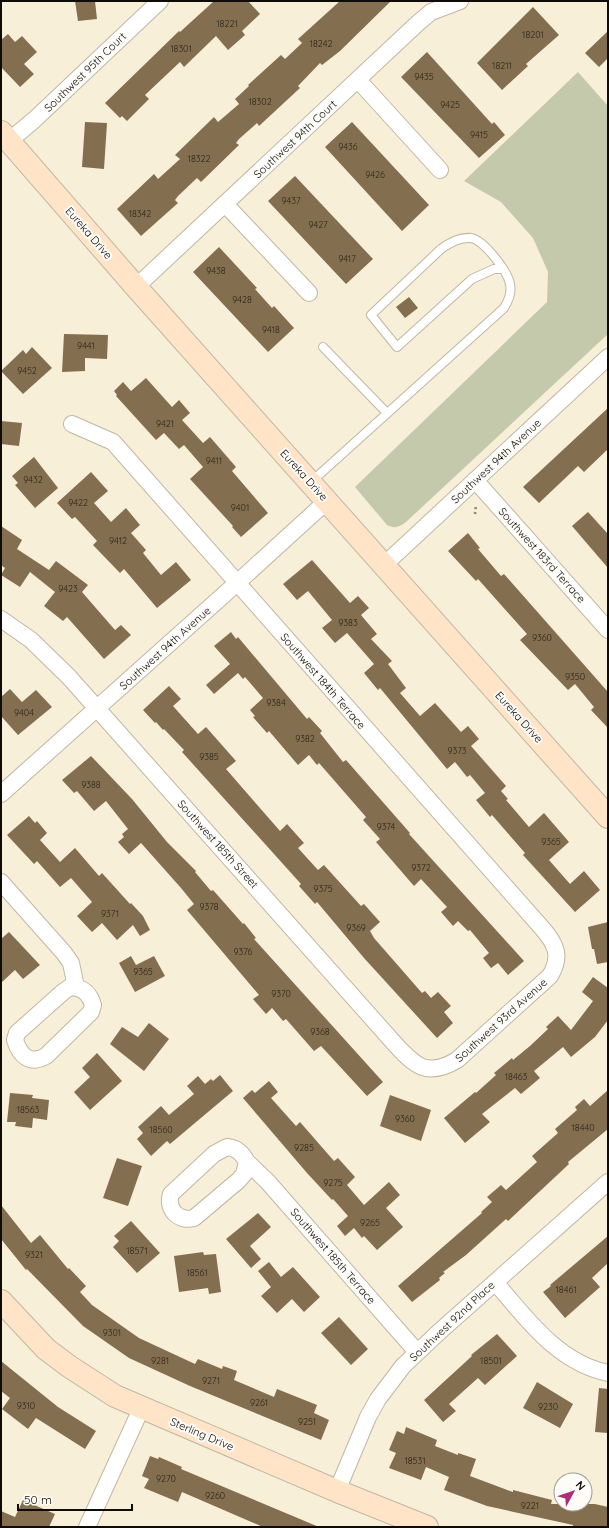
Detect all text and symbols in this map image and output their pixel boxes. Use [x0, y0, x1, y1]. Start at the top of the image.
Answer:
house number: 18221 [216, 18, 238, 29]
street label: Southwest 95th Court [41, 29, 129, 115]
house number: 18201 [522, 29, 544, 40]
house number: 18242 [310, 38, 332, 49]
house number: 18301 [170, 43, 192, 54]
house number: 18211 [492, 60, 512, 71]
house number: 9435 [414, 71, 434, 82]
house number: 18302 [248, 96, 272, 107]
street label: Southwest 94th Court [251, 97, 340, 181]
house number: 9425 [440, 99, 460, 110]
house number: 9415 [470, 129, 488, 140]
house number: 9436 [338, 141, 358, 152]
house number: 18322 [188, 153, 210, 164]
house number: 9426 [365, 169, 385, 180]
house number: 9437 [281, 195, 301, 206]
street label: Eureka Drive [63, 204, 115, 262]
house number: 18342 [129, 208, 151, 219]
house number: 9427 [308, 219, 328, 230]
house number: 9417 [338, 253, 356, 264]
house number: 9438 [206, 265, 226, 276]
house number: 9428 [232, 294, 252, 305]
house number: 9418 [262, 324, 280, 335]
house number: 9441 [77, 340, 95, 351]
house number: 9452 [17, 365, 37, 376]
street label: Southwest 94th Avenue [448, 416, 544, 506]
house number: 9421 [156, 418, 174, 429]
street label: Eureka Drive [277, 446, 331, 504]
house number: 9411 [206, 455, 222, 466]
house number: 9432 [23, 474, 43, 485]
house number: 9422 [68, 497, 88, 508]
house number: 9401 [231, 502, 249, 513]
street label: Southwest 183rd Terrace [496, 504, 588, 606]
house number: 9412 [109, 535, 127, 546]
house number: 9423 [58, 583, 78, 594]
street label: Southwest 94th Avenue [116, 603, 214, 693]
house number: 9383 [338, 617, 358, 628]
street label: Southwest 184th Terrace [277, 630, 369, 732]
house number: 9360 [532, 632, 552, 643]
house number: 9350 [565, 671, 585, 682]
street label: Eureka Drive [492, 688, 546, 746]
house number: 9384 [266, 697, 286, 708]
house number: 9404 [14, 707, 34, 718]
house number: 9382 [295, 733, 315, 744]
house number: 9373 [447, 745, 467, 756]
house number: 9385 [199, 751, 219, 762]
house number: 9388 [81, 779, 101, 790]
street label: Southwest 185th Street [174, 797, 262, 891]
house number: 9374 [377, 821, 396, 832]
house number: 9365 [541, 836, 561, 847]
house number: 9372 [411, 862, 431, 873]
house number: 9375 [313, 883, 333, 894]
house number: 9378 [199, 901, 219, 912]
house number: 9371 [101, 908, 119, 919]
house number: 9369 [346, 922, 366, 933]
house number: 9376 [234, 946, 253, 957]
house number: 9365 [133, 966, 153, 977]
street label: Southwest 93rd Avenue [452, 975, 550, 1065]
house number: 9370 [271, 988, 291, 999]
house number: 9368 [310, 1026, 330, 1037]
house number: 18463 [505, 1071, 528, 1082]
house number: 18563 [17, 1104, 40, 1115]
house number: 9360 [395, 1113, 415, 1124]
house number: 18440 [571, 1122, 595, 1133]
house number: 18560 [149, 1124, 173, 1135]
house number: 9285 [294, 1142, 314, 1153]
house number: 9275 [323, 1177, 343, 1188]
street label: Southwest 185th Terrace [287, 1205, 379, 1307]
house number: 9265 [360, 1217, 380, 1228]
house number: 18571 [126, 1245, 148, 1256]
house number: 9321 [25, 1249, 43, 1260]
house number: 18561 [186, 1267, 208, 1278]
street label: Southwest 92nd Place [406, 1278, 498, 1364]
house number: 18461 [555, 1284, 577, 1295]
house number: 9301 [103, 1327, 121, 1338]
house number: 9281 [151, 1355, 169, 1366]
house number: 18501 [480, 1355, 502, 1366]
house number: 9271 [202, 1375, 220, 1386]
house number: 9261 [250, 1397, 268, 1408]
house number: 9310 [17, 1400, 35, 1411]
house number: 9230 [538, 1401, 558, 1412]
street label: Sterling Drive [168, 1414, 236, 1454]
house number: 9251 [298, 1416, 316, 1427]
house number: 18531 [404, 1455, 426, 1466]
north arrow [553, 1472, 593, 1512]
house number: 9270 [156, 1473, 176, 1484]
text: N [573, 1478, 589, 1493]
scale bar [18, 1486, 132, 1512]
house number: 9260 [205, 1490, 225, 1501]
text: 50 m [24, 1492, 52, 1507]
house number: 9221 [521, 1500, 539, 1511]

